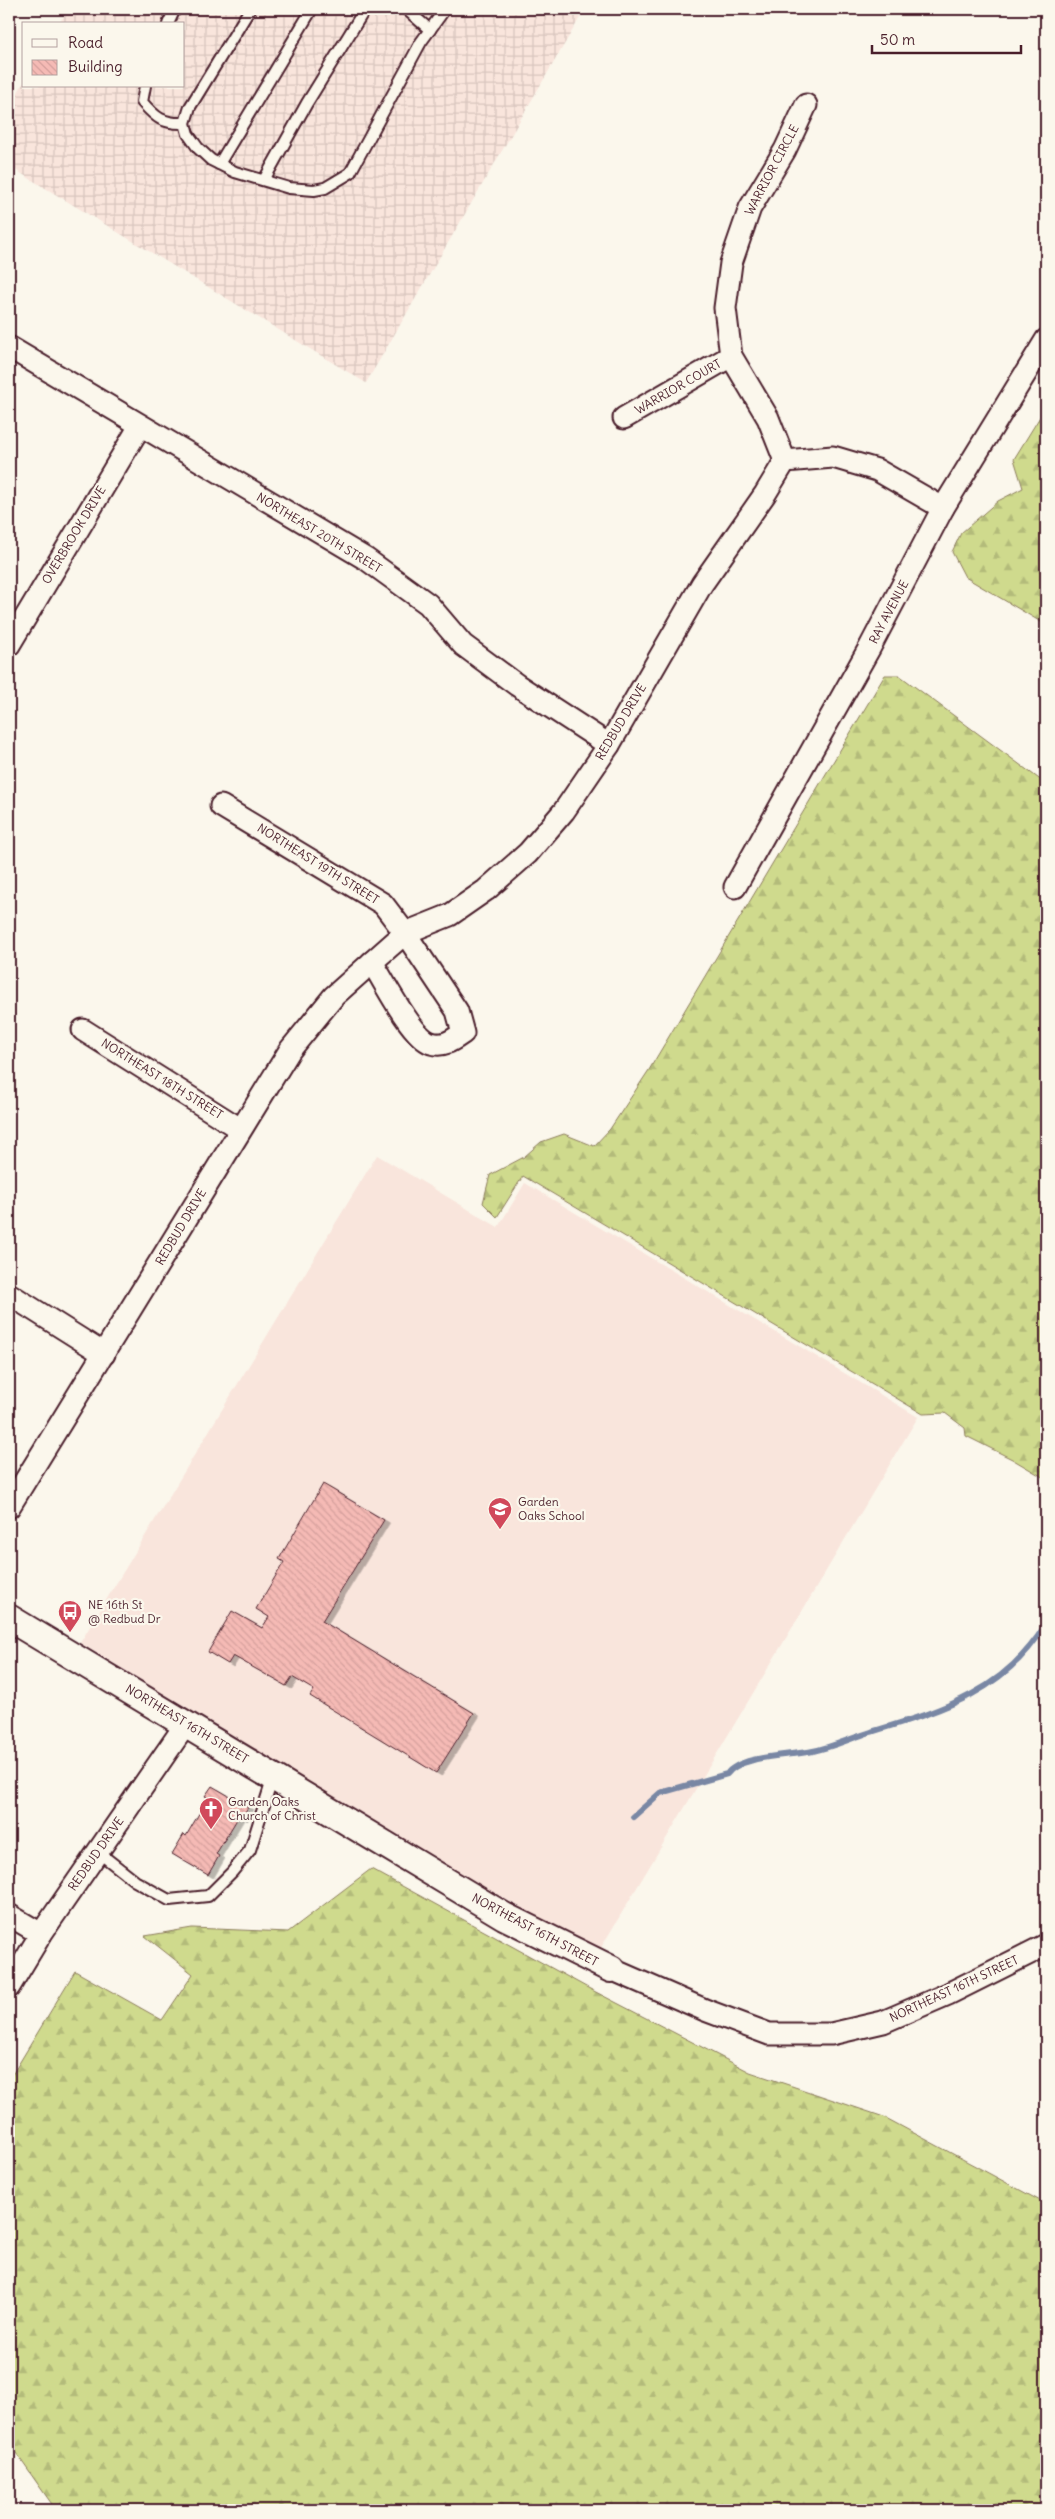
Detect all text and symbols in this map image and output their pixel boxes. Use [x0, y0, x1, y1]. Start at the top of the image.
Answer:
legend [22, 22, 185, 88]
scale bar [872, 22, 1021, 54]
text: 50 m [880, 30, 915, 49]
text: Road [68, 33, 103, 52]
text: Building [68, 57, 123, 76]
street label: WARRIOR CIRCLE [741, 122, 802, 218]
street label: WARRIOR COURT [632, 356, 724, 417]
street label: OVERBROOK DRIVE [38, 483, 109, 586]
street label: NORTHEAST 20TH STREET [254, 489, 385, 576]
street label: RAY AVENUE [866, 577, 912, 646]
street label: REDBUD DRIVE [592, 681, 649, 763]
street label: NORTHEAST 19TH STREET [255, 820, 382, 907]
street label: NORTHEAST 18TH STREET [99, 1035, 226, 1122]
street label: REDBUD DRIVE [152, 1186, 209, 1268]
place label: Garden Oaks School [518, 1494, 584, 1523]
school or university icon: Garden Oaks School [487, 1496, 513, 1530]
place label: NE 16th St @ Redbud Dr [88, 1597, 161, 1626]
bus stop icon: NE 16th St @ Redbud Dr [57, 1599, 83, 1633]
street label: NORTHEAST 16TH STREET [123, 1681, 251, 1766]
place label: Garden Oaks Church of Christ [228, 1794, 316, 1823]
church icon: Garden Oaks Church of Christ [198, 1796, 224, 1830]
street label: REDBUD DRIVE [65, 1814, 127, 1893]
street label: NORTHEAST 16TH STREET [470, 1890, 601, 1969]
street label: NORTHEAST 16TH STREET [887, 1952, 1021, 2025]

